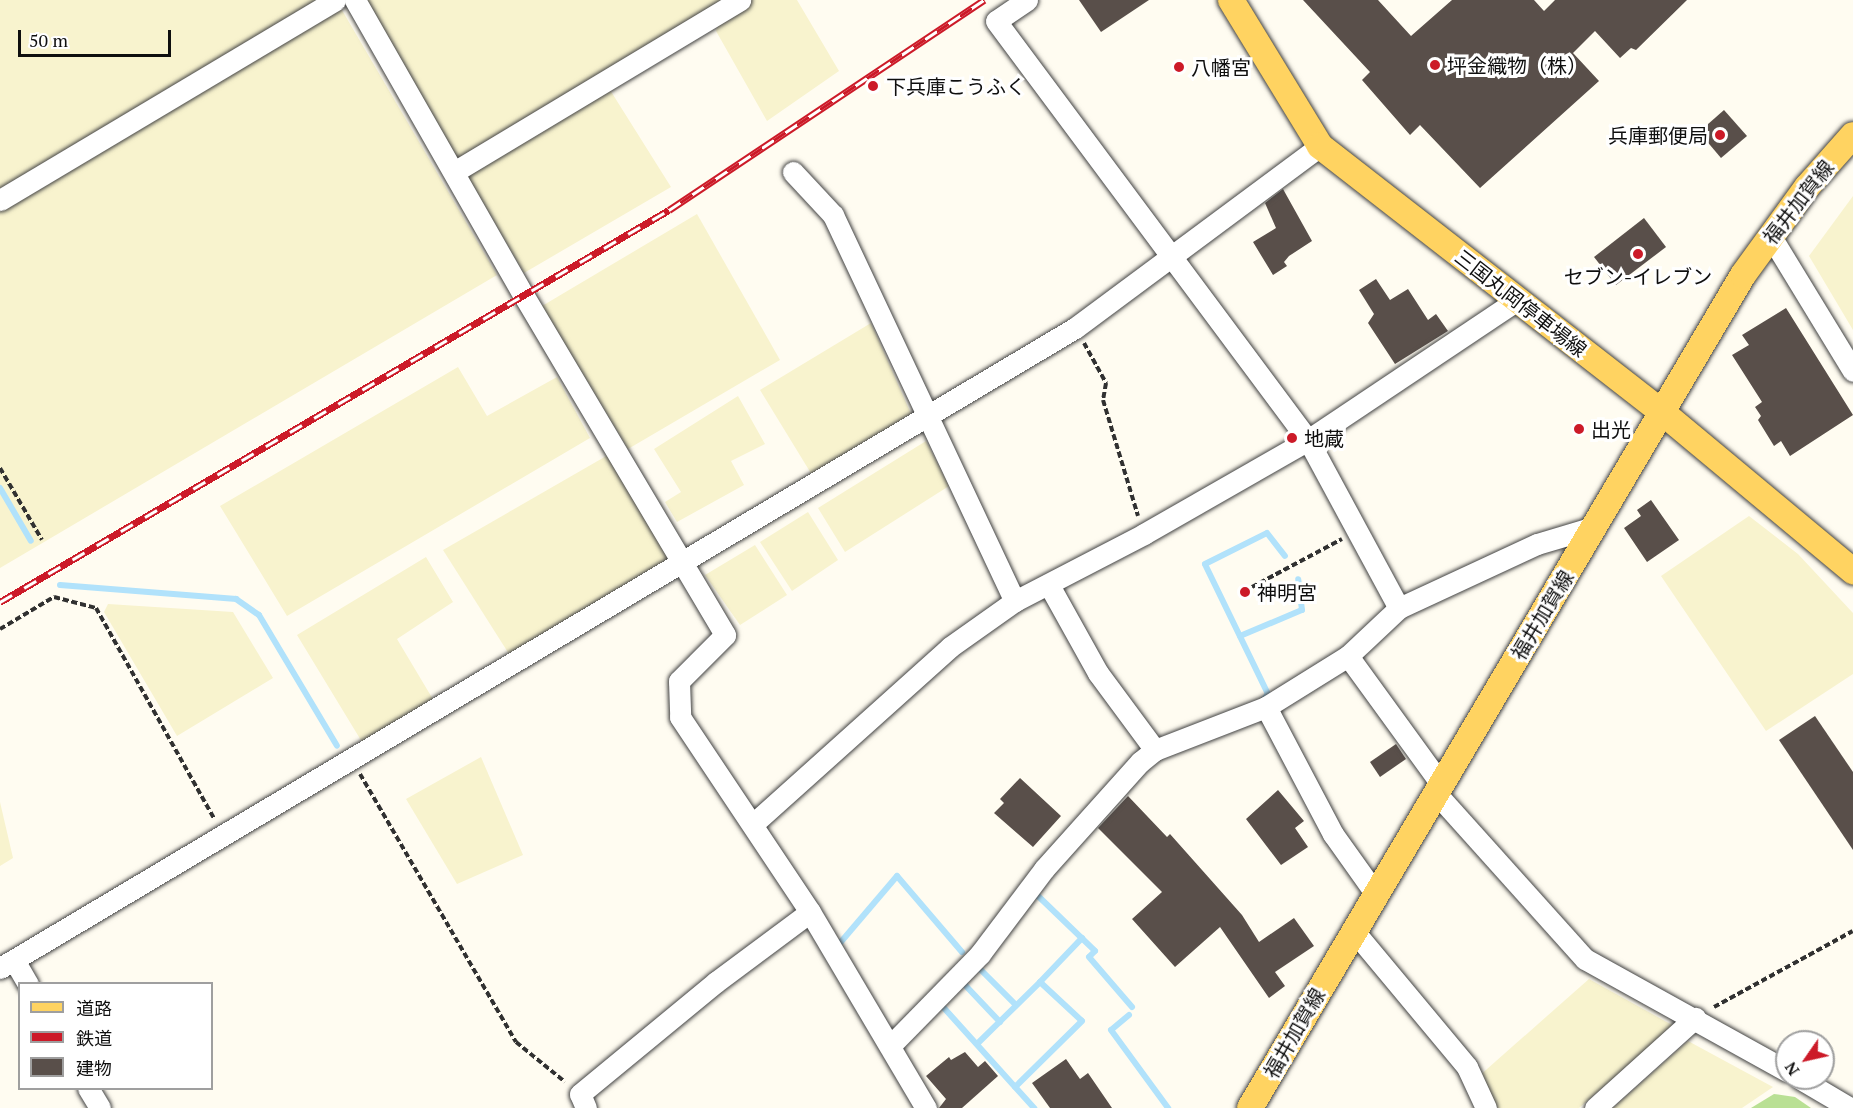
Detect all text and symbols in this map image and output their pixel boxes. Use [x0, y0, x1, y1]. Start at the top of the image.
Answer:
scale bar [21, 18, 174, 56]
text: 50 m [29, 28, 68, 52]
place label: 坪金織物（株） [1447, 53, 1587, 77]
place label: 八幡宮 [1191, 55, 1251, 79]
marker: 坪金織物（株） [1428, 58, 1442, 72]
marker: 八幡宮 [1172, 60, 1186, 74]
place label: 下兵庫こうふく [886, 74, 1026, 98]
marker: 下兵庫こうふく [864, 77, 882, 95]
place label: 兵庫郵便局 [1608, 123, 1708, 147]
marker: 兵庫郵便局 [1713, 128, 1727, 142]
street label: 福井加賀線 [1758, 155, 1838, 249]
street label: 三国丸岡停車場線 [1451, 244, 1591, 362]
marker: セブン-イレブン [1631, 247, 1645, 261]
place label: セブン-イレブン [1564, 264, 1712, 288]
place label: 出光 [1591, 417, 1631, 441]
marker: 出光 [1572, 422, 1586, 436]
place label: 地蔵 [1304, 426, 1344, 450]
marker: 地蔵 [1285, 431, 1299, 445]
street label: 福井加賀線 [1506, 566, 1578, 664]
place label: 神明宮 [1257, 580, 1317, 604]
marker: 神明宮 [1238, 585, 1252, 599]
legend [18, 982, 213, 1090]
street label: 福井加賀線 [1259, 984, 1329, 1082]
text: 道路 [76, 996, 112, 1020]
text: 鉄道 [76, 1026, 112, 1050]
north arrow [1775, 1030, 1835, 1090]
text: 建物 [76, 1056, 112, 1080]
text: N [1779, 1058, 1804, 1080]

